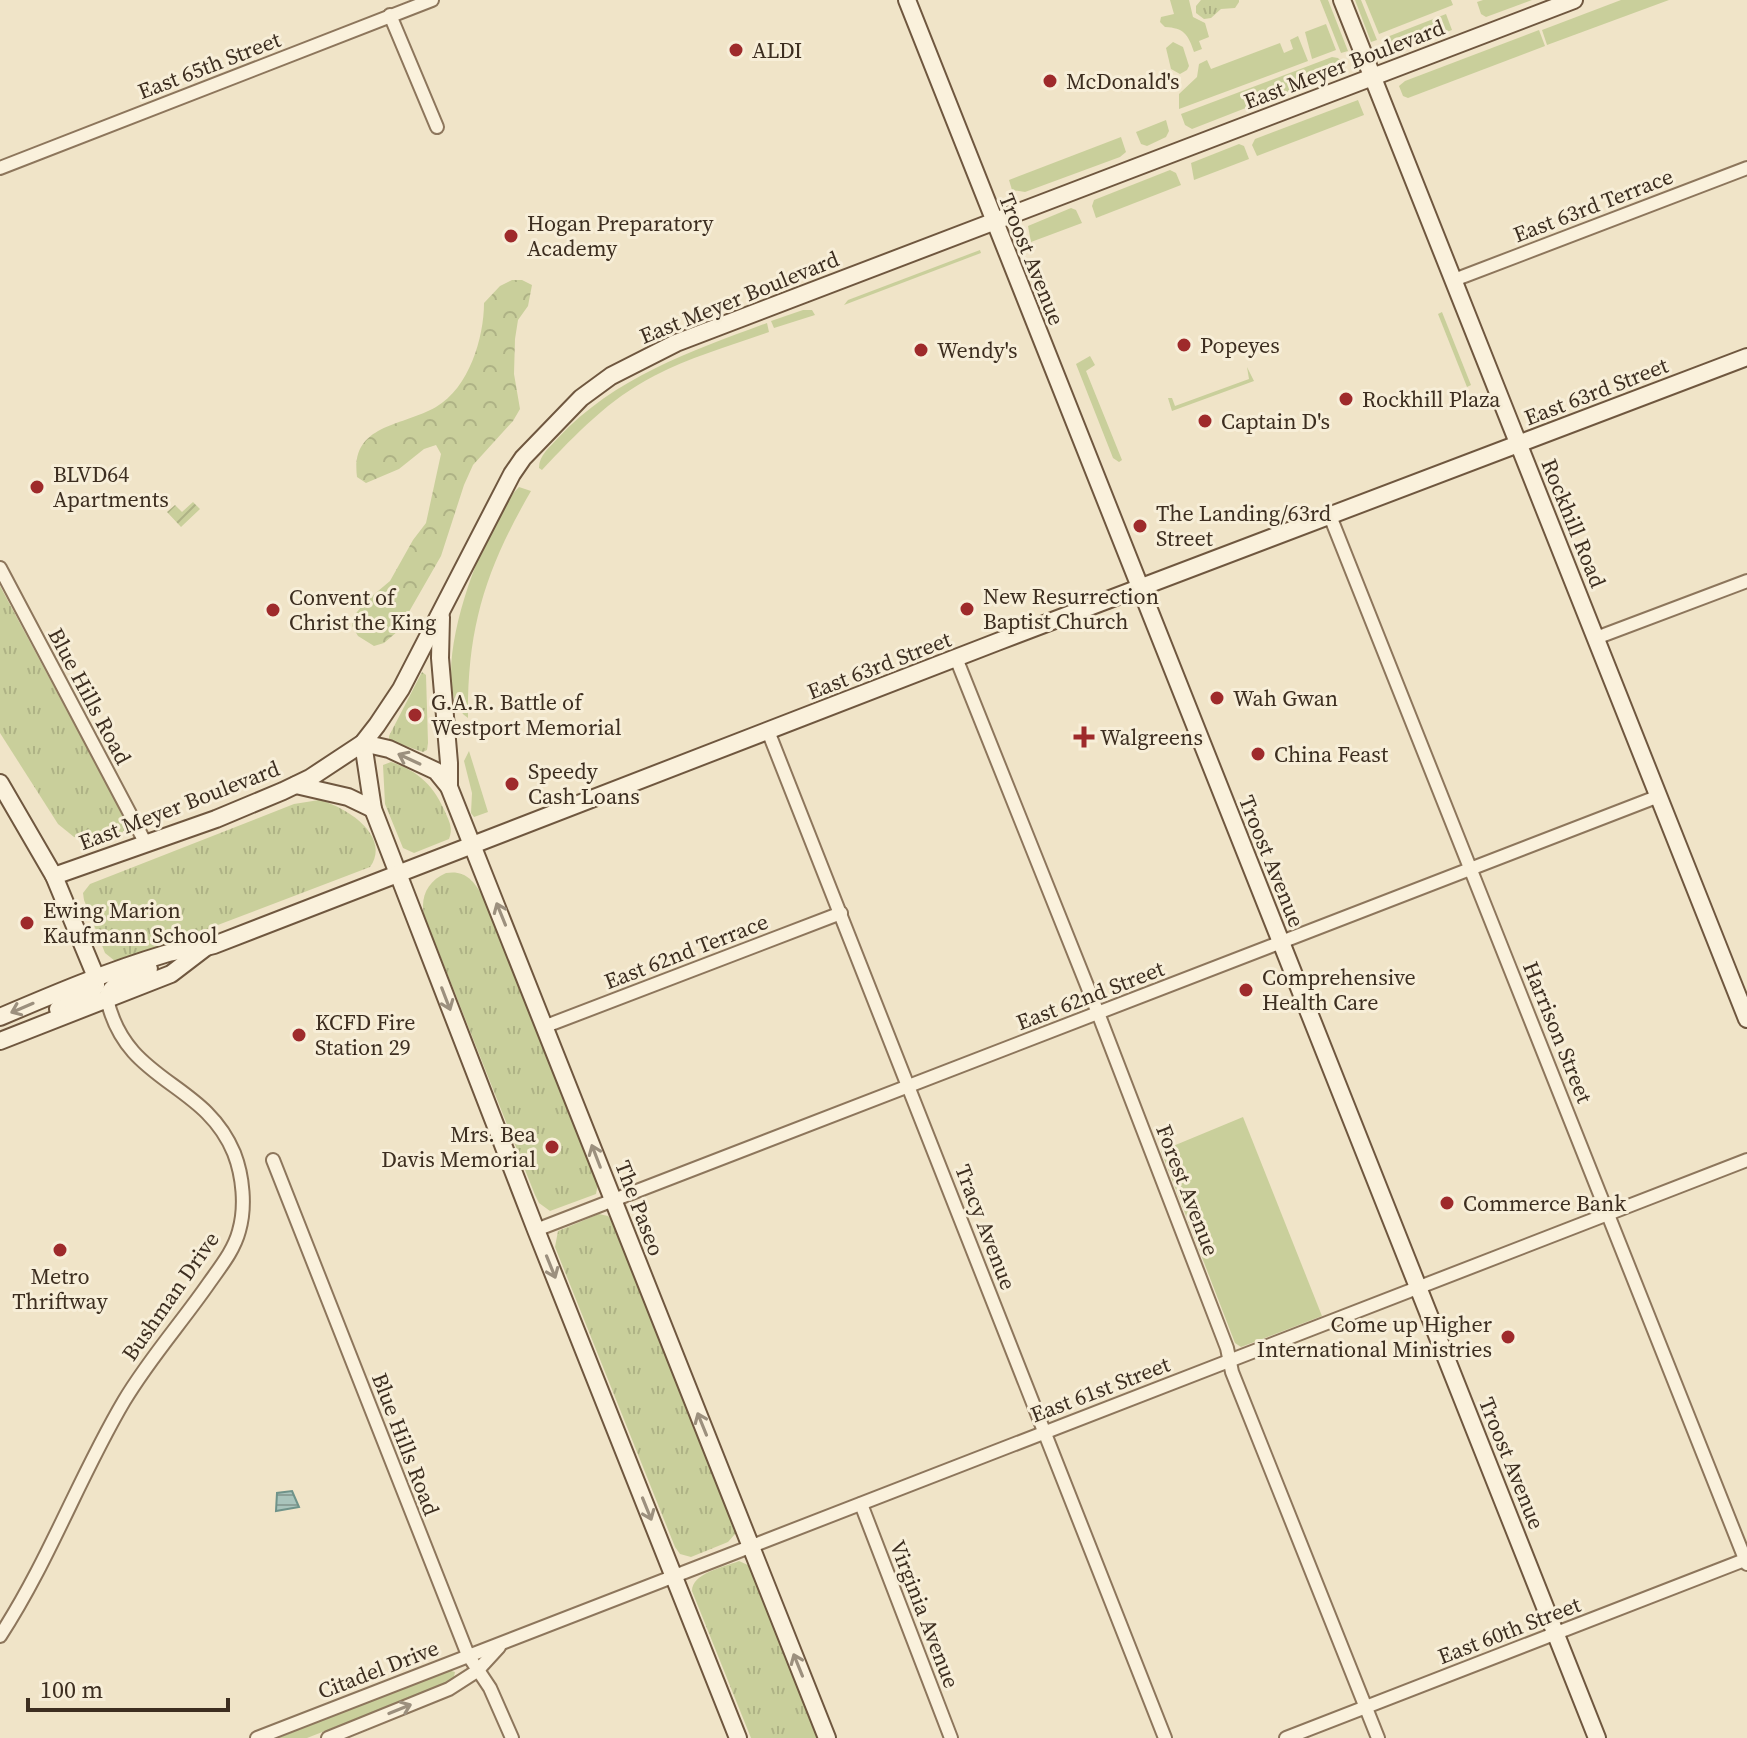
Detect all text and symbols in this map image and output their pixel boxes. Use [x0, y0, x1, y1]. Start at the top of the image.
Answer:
street label: East Meyer Boulevard [1239, 12, 1449, 116]
street label: East 65th Street [133, 24, 285, 106]
place label: ALDI [752, 35, 802, 65]
marker: ALDI [727, 41, 745, 59]
place label: McDonald's [1066, 66, 1180, 96]
marker: McDonald's [1041, 72, 1059, 90]
street label: East 63rd Terrace [1509, 161, 1677, 249]
street label: Troost Avenue [992, 189, 1072, 329]
place label: Hogan Preparatory Academy [527, 208, 714, 263]
marker: Hogan Preparatory Academy [502, 227, 520, 245]
street label: East Meyer Boulevard [635, 243, 844, 351]
place label: Popeyes [1200, 330, 1280, 360]
place label: Wendy's [937, 335, 1018, 365]
marker: Popeyes [1175, 336, 1193, 354]
marker: Wendy's [912, 341, 930, 359]
street label: East 63rd Street [1520, 349, 1673, 432]
place label: Rockhill Plaza [1362, 384, 1501, 414]
marker: Rockhill Plaza [1337, 390, 1355, 408]
place label: Captain D's [1221, 406, 1330, 436]
marker: Captain D's [1196, 412, 1214, 430]
street label: Rockhill Road [1535, 454, 1614, 592]
place label: BLVD64 Apartments [53, 459, 169, 514]
marker: BLVD64 Apartments [28, 478, 46, 496]
place label: The Landing/63rd Street [1156, 498, 1332, 553]
marker: The Landing/63rd Street [1131, 517, 1149, 535]
place label: New Resurrection Baptist Church [983, 581, 1159, 636]
place label: Convent of Christ the King [289, 582, 436, 637]
marker: New Resurrection Baptist Church [958, 600, 976, 618]
marker: Convent of Christ the King [264, 601, 282, 619]
street label: Blue Hills Road [41, 623, 139, 770]
street label: East 63rd Street [803, 623, 956, 706]
place label: Wah Gwan [1233, 683, 1338, 713]
place label: G.A.R. Battle of Westport Memorial [431, 687, 622, 742]
marker: Wah Gwan [1208, 689, 1226, 707]
marker: G.A.R. Battle of Westport Memorial [406, 706, 424, 724]
place label: Walgreens [1100, 722, 1203, 752]
marker: Walgreens [1075, 728, 1093, 746]
place label: China Feast [1274, 739, 1389, 769]
marker: China Feast [1249, 745, 1267, 763]
one-way arrow [398, 751, 422, 766]
street label: East Meyer Boulevard [74, 753, 284, 857]
place label: Speedy Cash Loans [528, 756, 640, 811]
marker: Speedy Cash Loans [503, 775, 521, 793]
street label: Troost Avenue [1232, 791, 1312, 931]
place label: Ewing Marion Kaufmann School [43, 895, 217, 950]
one-way arrow [493, 902, 507, 927]
street label: East 62nd Terrace [600, 906, 772, 996]
marker: Ewing Marion Kaufmann School [18, 914, 36, 932]
street label: East 62nd Street [1012, 953, 1169, 1037]
street label: Harrison Street [1516, 957, 1600, 1108]
place label: Comprehensive Health Care [1262, 962, 1416, 1017]
marker: Comprehensive Health Care [1237, 981, 1255, 999]
one-way arrow [440, 986, 454, 1011]
one-way arrow [10, 1002, 35, 1016]
place label: KCFD Fire Station 29 [315, 1007, 416, 1062]
marker: KCFD Fire Station 29 [290, 1026, 308, 1044]
place label: Mrs. Bea Davis Memorial [381, 1119, 537, 1174]
street label: Forest Avenue [1149, 1120, 1227, 1260]
marker: Mrs. Bea Davis Memorial [543, 1138, 561, 1156]
one-way arrow [588, 1144, 602, 1169]
street label: The Paseo [608, 1156, 672, 1260]
street label: Tracy Avenue [948, 1160, 1024, 1294]
place label: Commerce Bank [1463, 1188, 1627, 1218]
marker: Commerce Bank [1438, 1194, 1456, 1212]
street label: Bushman Drive [114, 1225, 226, 1367]
marker: Metro Thriftway [51, 1241, 69, 1259]
one-way arrow [545, 1254, 559, 1279]
place label: Metro Thriftway [12, 1261, 108, 1316]
place label: Come up Higher International Ministries [1257, 1309, 1493, 1364]
marker: Come up Higher International Ministries [1499, 1328, 1517, 1346]
street label: East 61st Street [1026, 1348, 1175, 1429]
street label: Blue Hills Road [365, 1368, 447, 1520]
street label: Troost Avenue [1472, 1393, 1552, 1533]
one-way arrow [694, 1412, 708, 1437]
one-way arrow [641, 1496, 655, 1521]
street label: Virginia Avenue [883, 1536, 967, 1692]
street label: East 60th Street [1433, 1589, 1585, 1671]
street label: Citadel Drive [313, 1632, 443, 1706]
one-way arrow [790, 1654, 804, 1678]
scale bar [28, 1662, 228, 1712]
text: 100 m [40, 1673, 103, 1706]
one-way arrow [387, 1701, 412, 1715]

